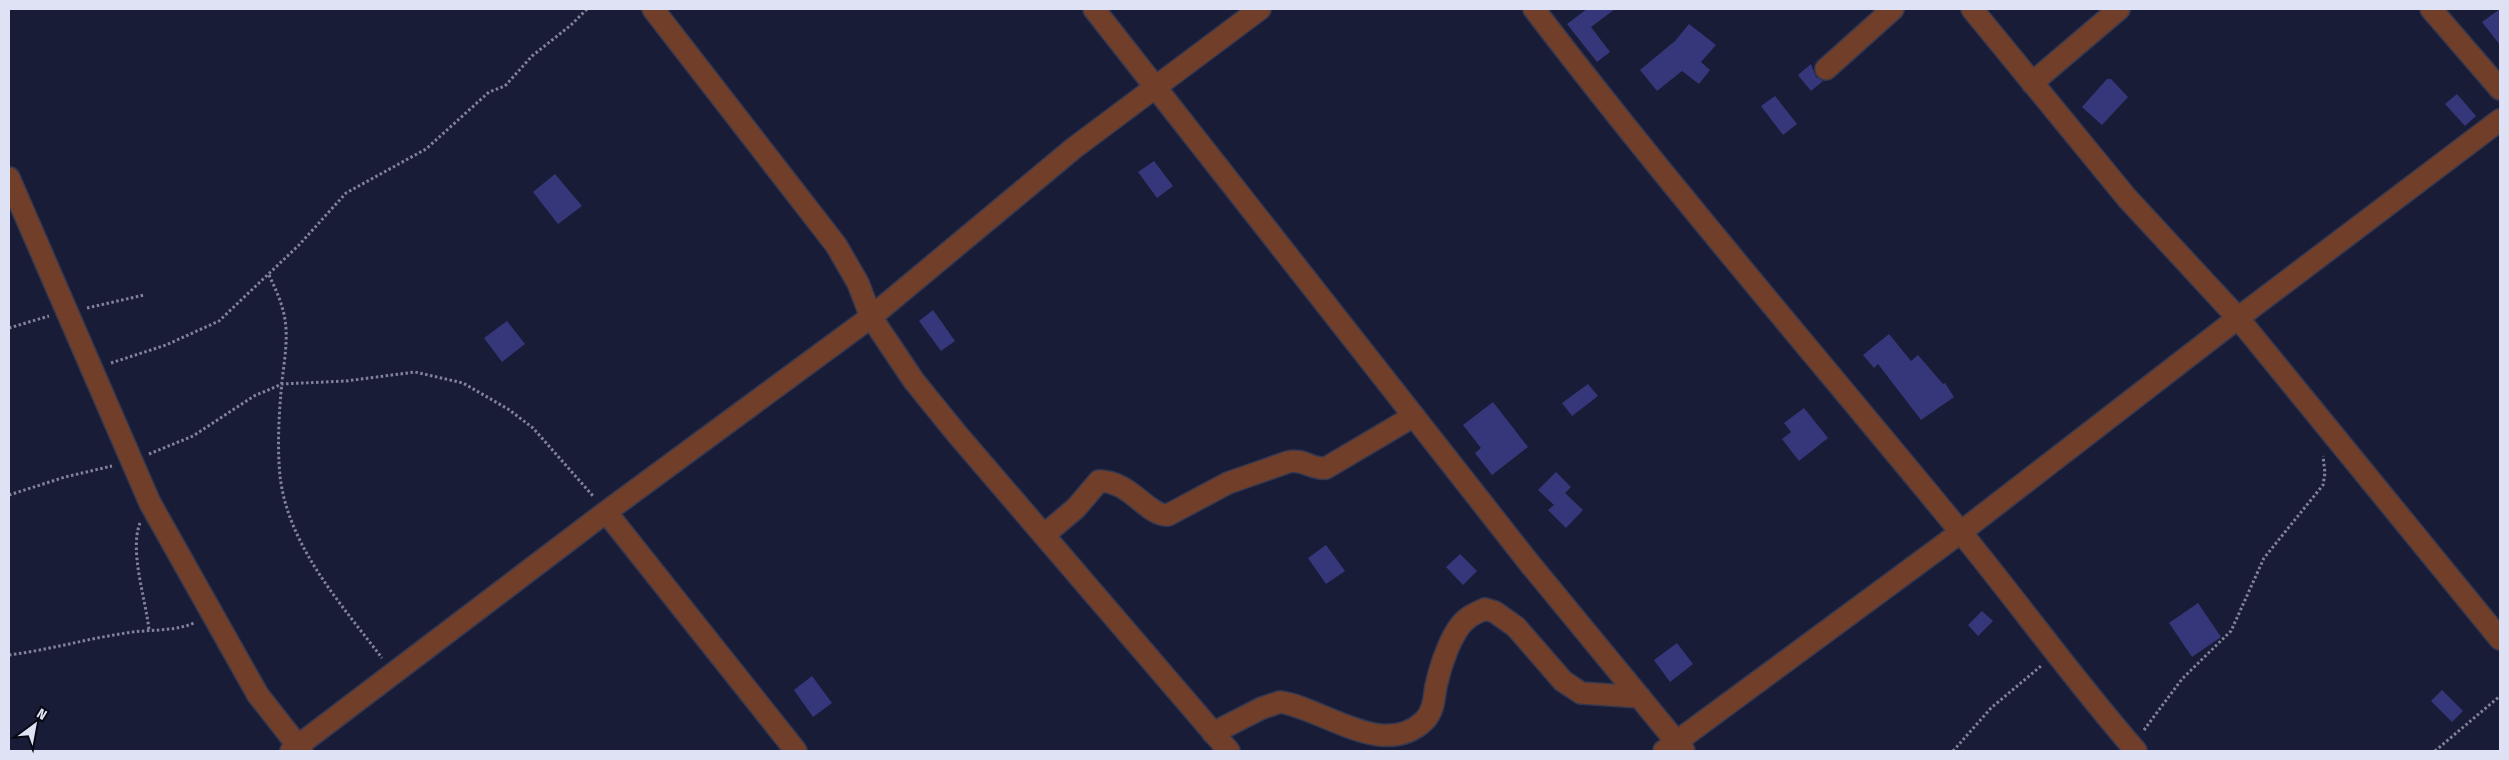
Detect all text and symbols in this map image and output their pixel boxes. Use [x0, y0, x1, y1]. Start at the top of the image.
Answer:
north arrow [10, 700, 60, 750]
text: N [34, 705, 50, 724]

